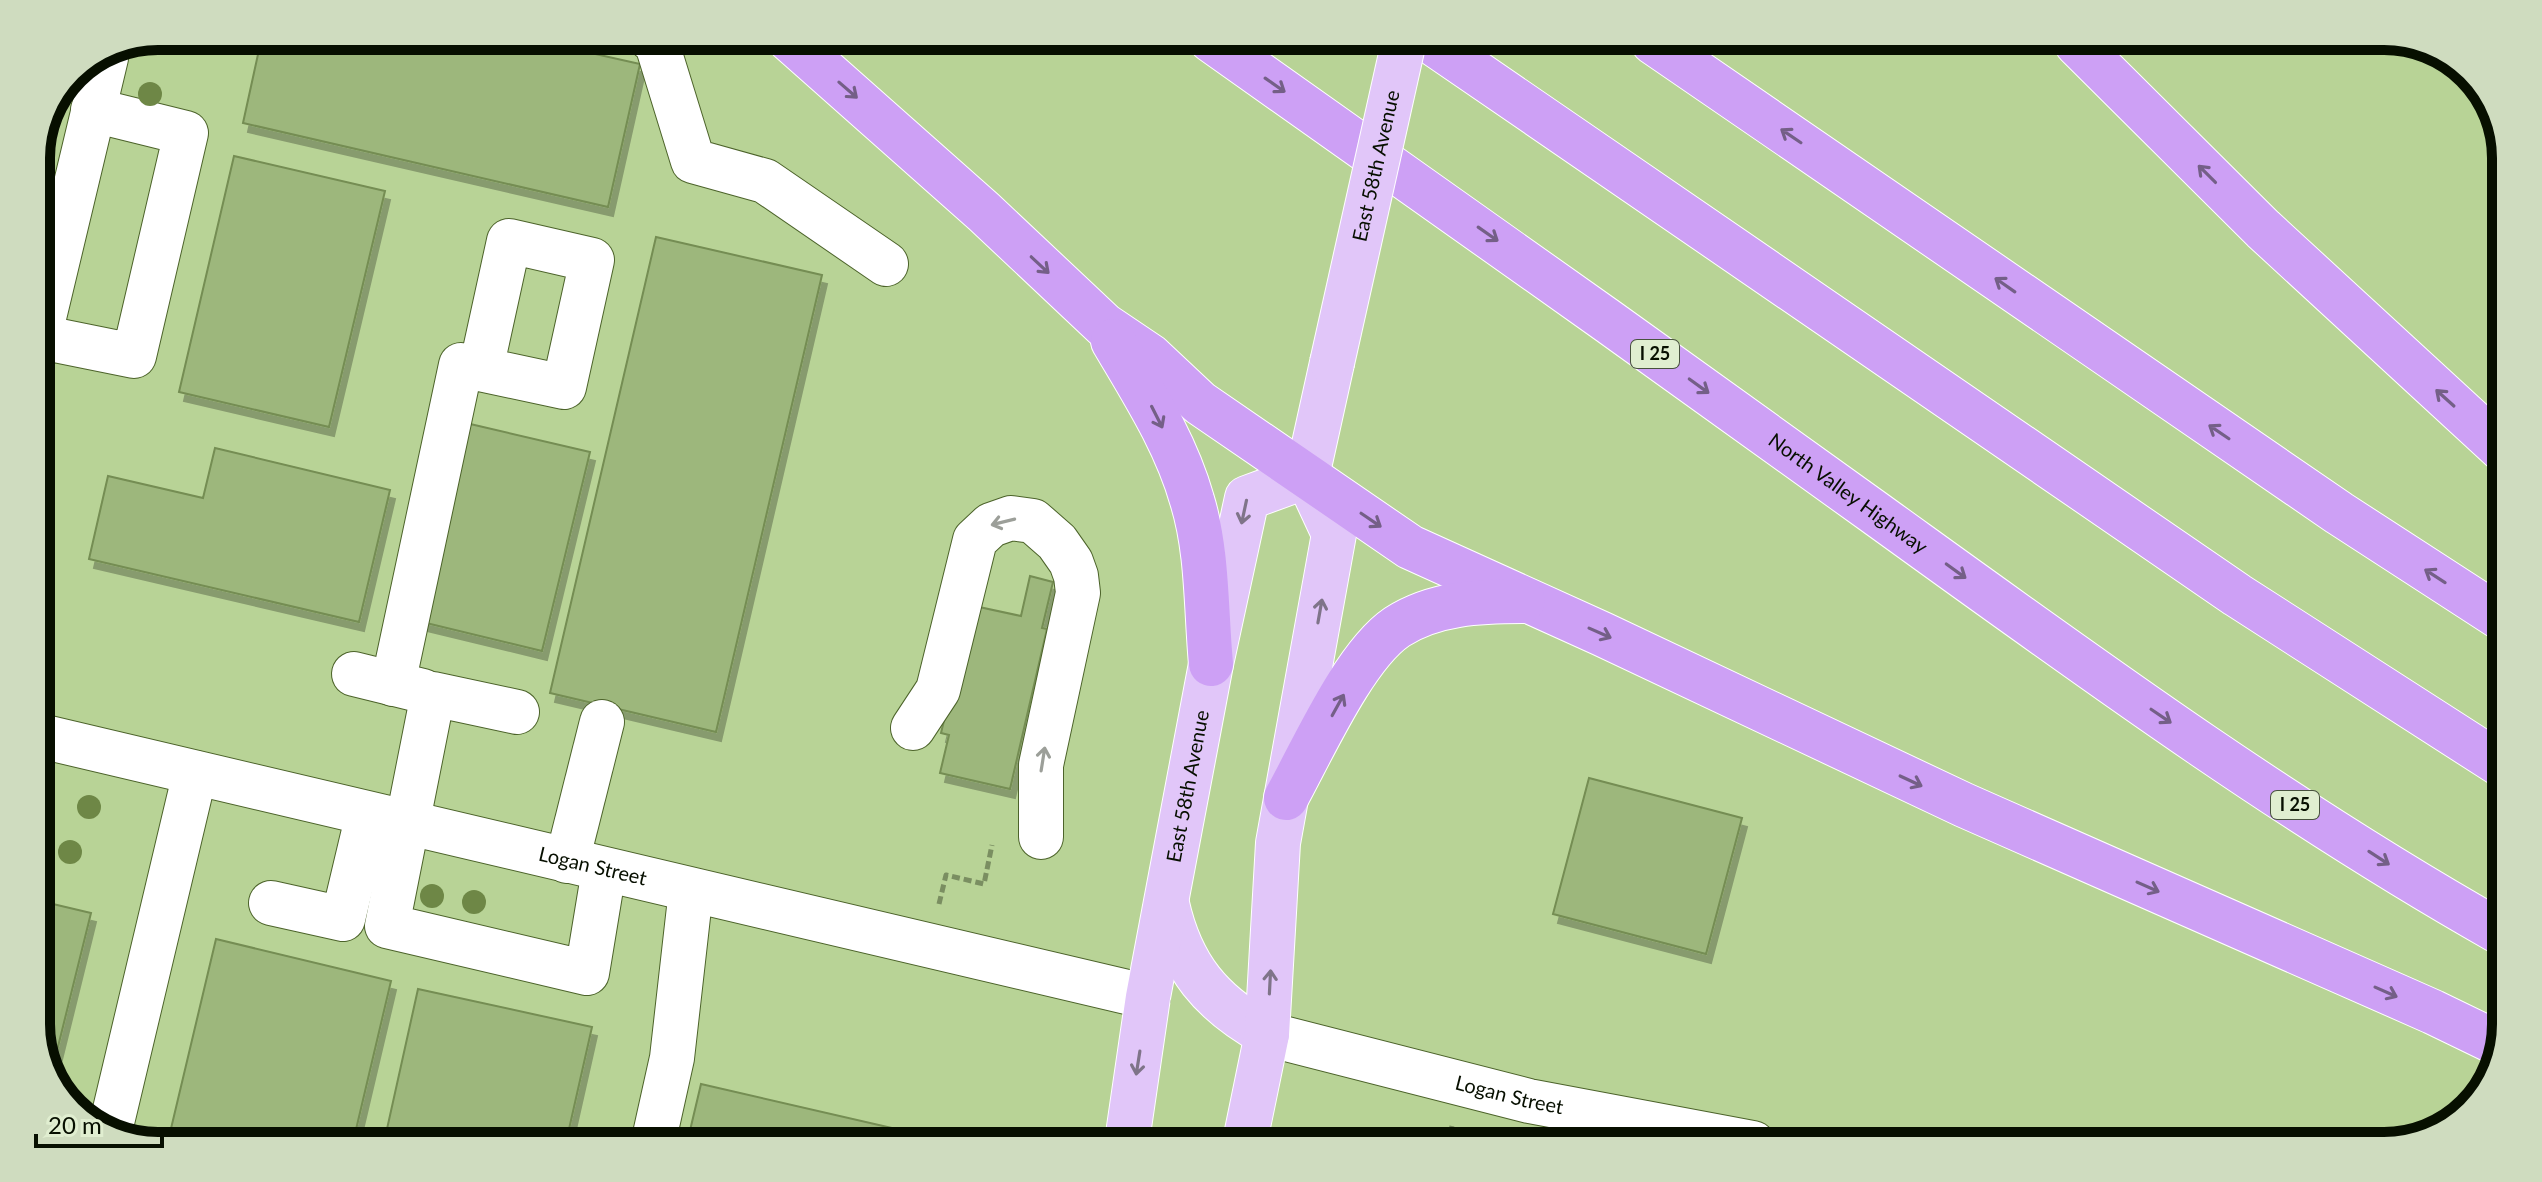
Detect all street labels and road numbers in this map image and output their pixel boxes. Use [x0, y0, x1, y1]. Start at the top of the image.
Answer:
street label: East 58th Avenue [1347, 88, 1404, 244]
road number: I 25 [1631, 340, 1679, 368]
street label: North Valley Highway [1765, 427, 1933, 558]
street label: East 58th Avenue [1161, 708, 1213, 864]
road number: I 25 [2271, 791, 2319, 819]
street label: Logan Street [537, 841, 649, 890]
street label: Logan Street [1453, 1070, 1565, 1118]

